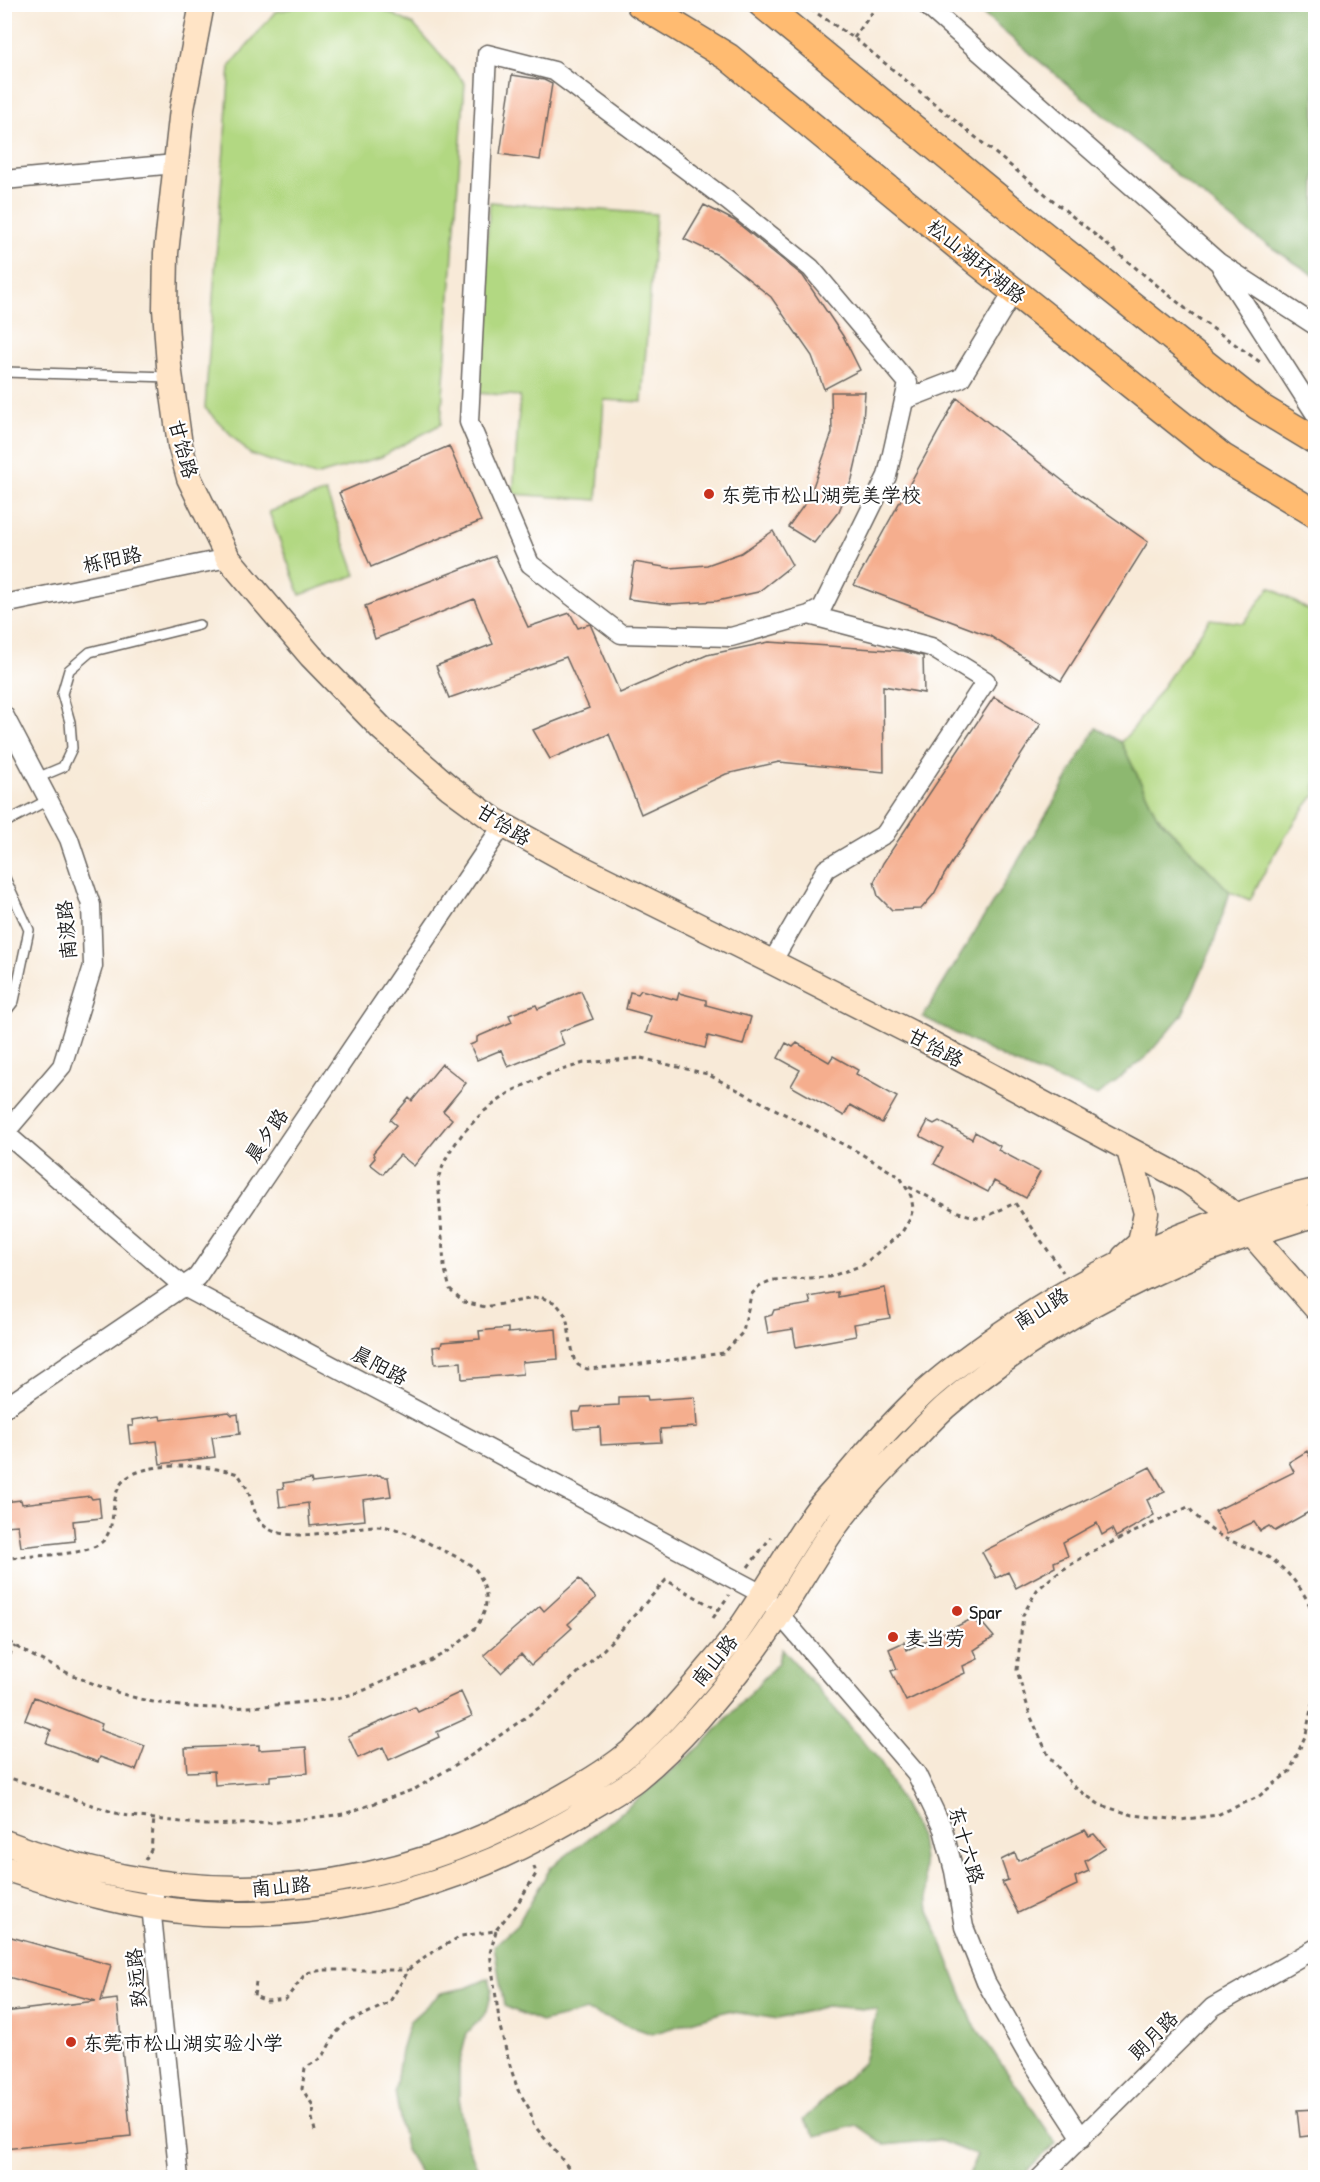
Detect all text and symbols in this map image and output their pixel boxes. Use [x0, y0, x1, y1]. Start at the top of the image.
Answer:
street label: 松山湖环湖路 [922, 213, 1033, 310]
street label: 甘饴路 [163, 417, 205, 482]
place label: 东莞市松山湖莞美学校 [721, 481, 921, 508]
marker: 东莞市松山湖莞美学校 [702, 487, 716, 501]
street label: 栎阳路 [80, 539, 145, 578]
street label: 甘饴路 [471, 797, 537, 852]
street label: 南波路 [50, 898, 82, 961]
street label: 甘饴路 [903, 1021, 970, 1073]
street label: 晨夕路 [238, 1102, 295, 1167]
street label: 南山路 [1008, 1280, 1074, 1335]
street label: 晨阳路 [347, 1339, 414, 1391]
place label: Spar [969, 1598, 1003, 1625]
marker: Spar [950, 1604, 964, 1618]
place label: 麦当劳 [905, 1624, 965, 1651]
street label: 南山路 [685, 1627, 744, 1692]
marker: 麦当劳 [886, 1630, 900, 1644]
street label: 东十六路 [943, 1803, 991, 1888]
street label: 南山路 [250, 1870, 313, 1902]
street label: 致远路 [119, 1946, 153, 2009]
street label: 朗月路 [1122, 2004, 1184, 2066]
place label: 东莞市松山湖实验小学 [83, 2029, 283, 2056]
marker: 东莞市松山湖实验小学 [64, 2035, 78, 2049]

